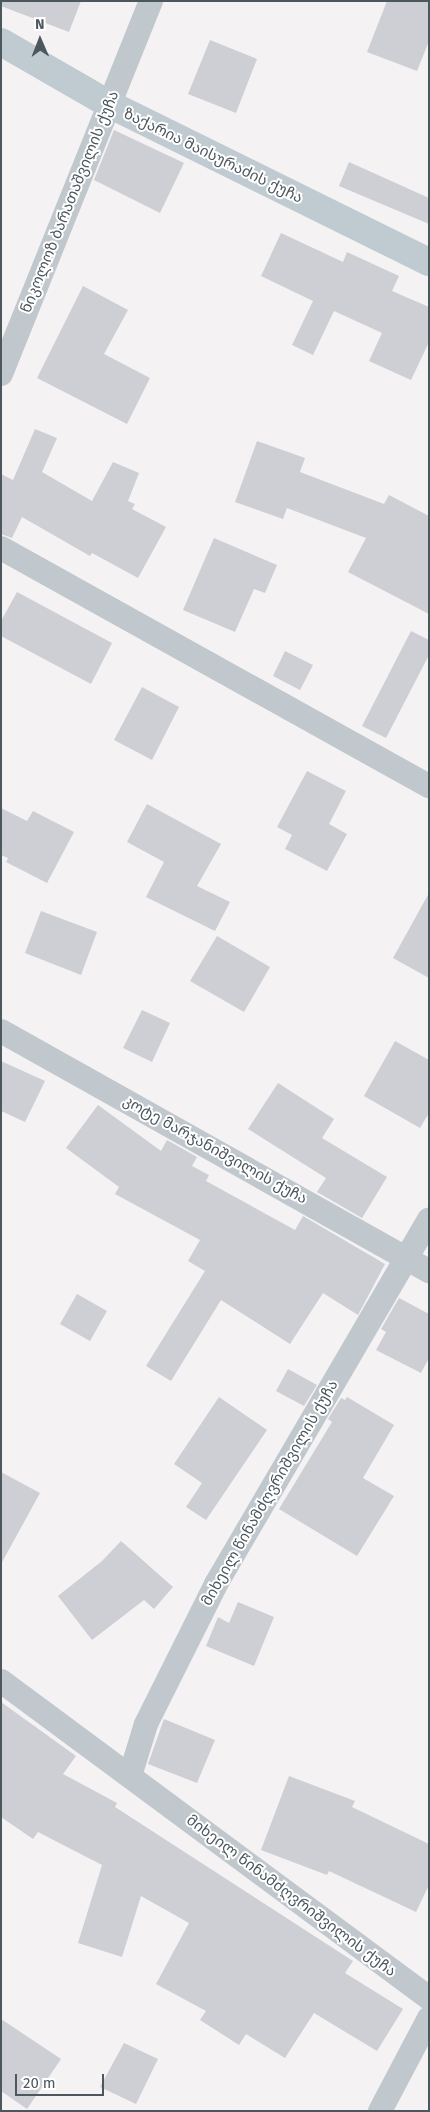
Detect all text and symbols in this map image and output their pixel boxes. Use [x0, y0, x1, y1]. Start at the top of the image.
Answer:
north arrow [15, 15, 65, 65]
text: N [35, 16, 45, 33]
street label: ნიკოლოზ ბარათაშვილის ქუჩა [17, 88, 123, 316]
street label: ზაქარია მაისურაძის ქუჩა [121, 105, 305, 207]
street label: კოტე მარჯანიშვილის ქუჩა [120, 1092, 310, 1208]
street label: მიხეილ წინამძღვრიშვილის ქუჩა [198, 1377, 342, 1609]
street label: მიხეილ წინამძღვრიშვილის ქუჩა [183, 1811, 399, 1981]
scale bar [18, 2064, 106, 2096]
text: 20 m [23, 2074, 56, 2092]

